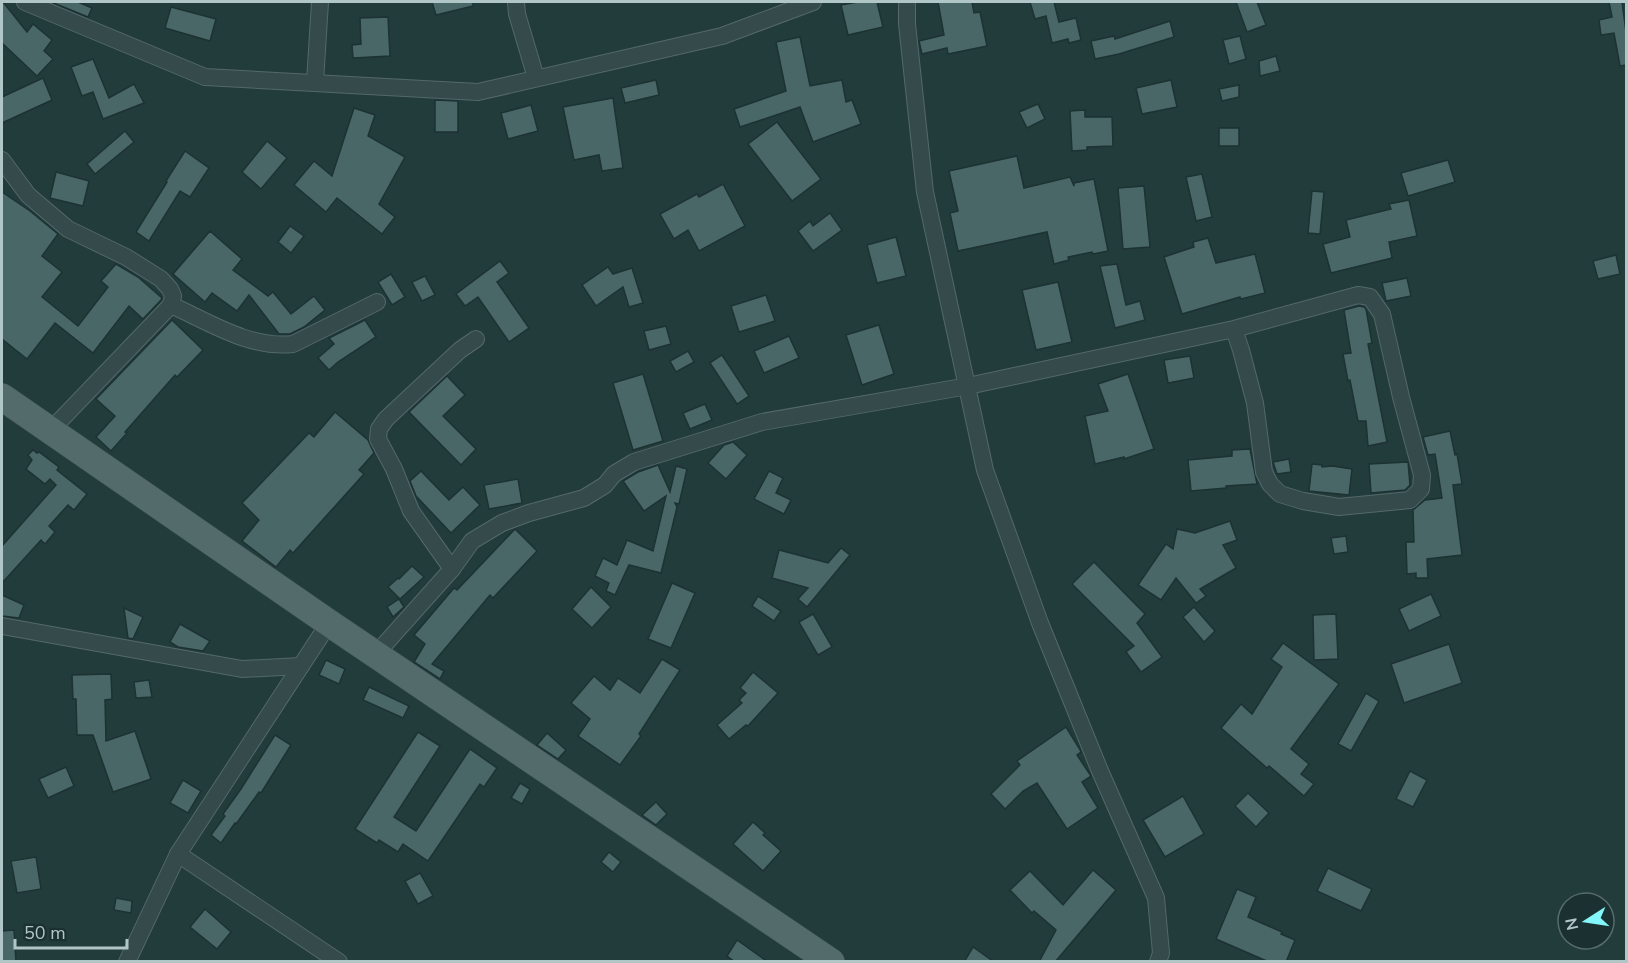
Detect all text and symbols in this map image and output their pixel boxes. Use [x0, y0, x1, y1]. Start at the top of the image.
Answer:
north arrow [1556, 891, 1616, 951]
scale bar [15, 912, 128, 950]
text: N [1560, 916, 1584, 932]
text: 50 m [24, 921, 66, 945]

